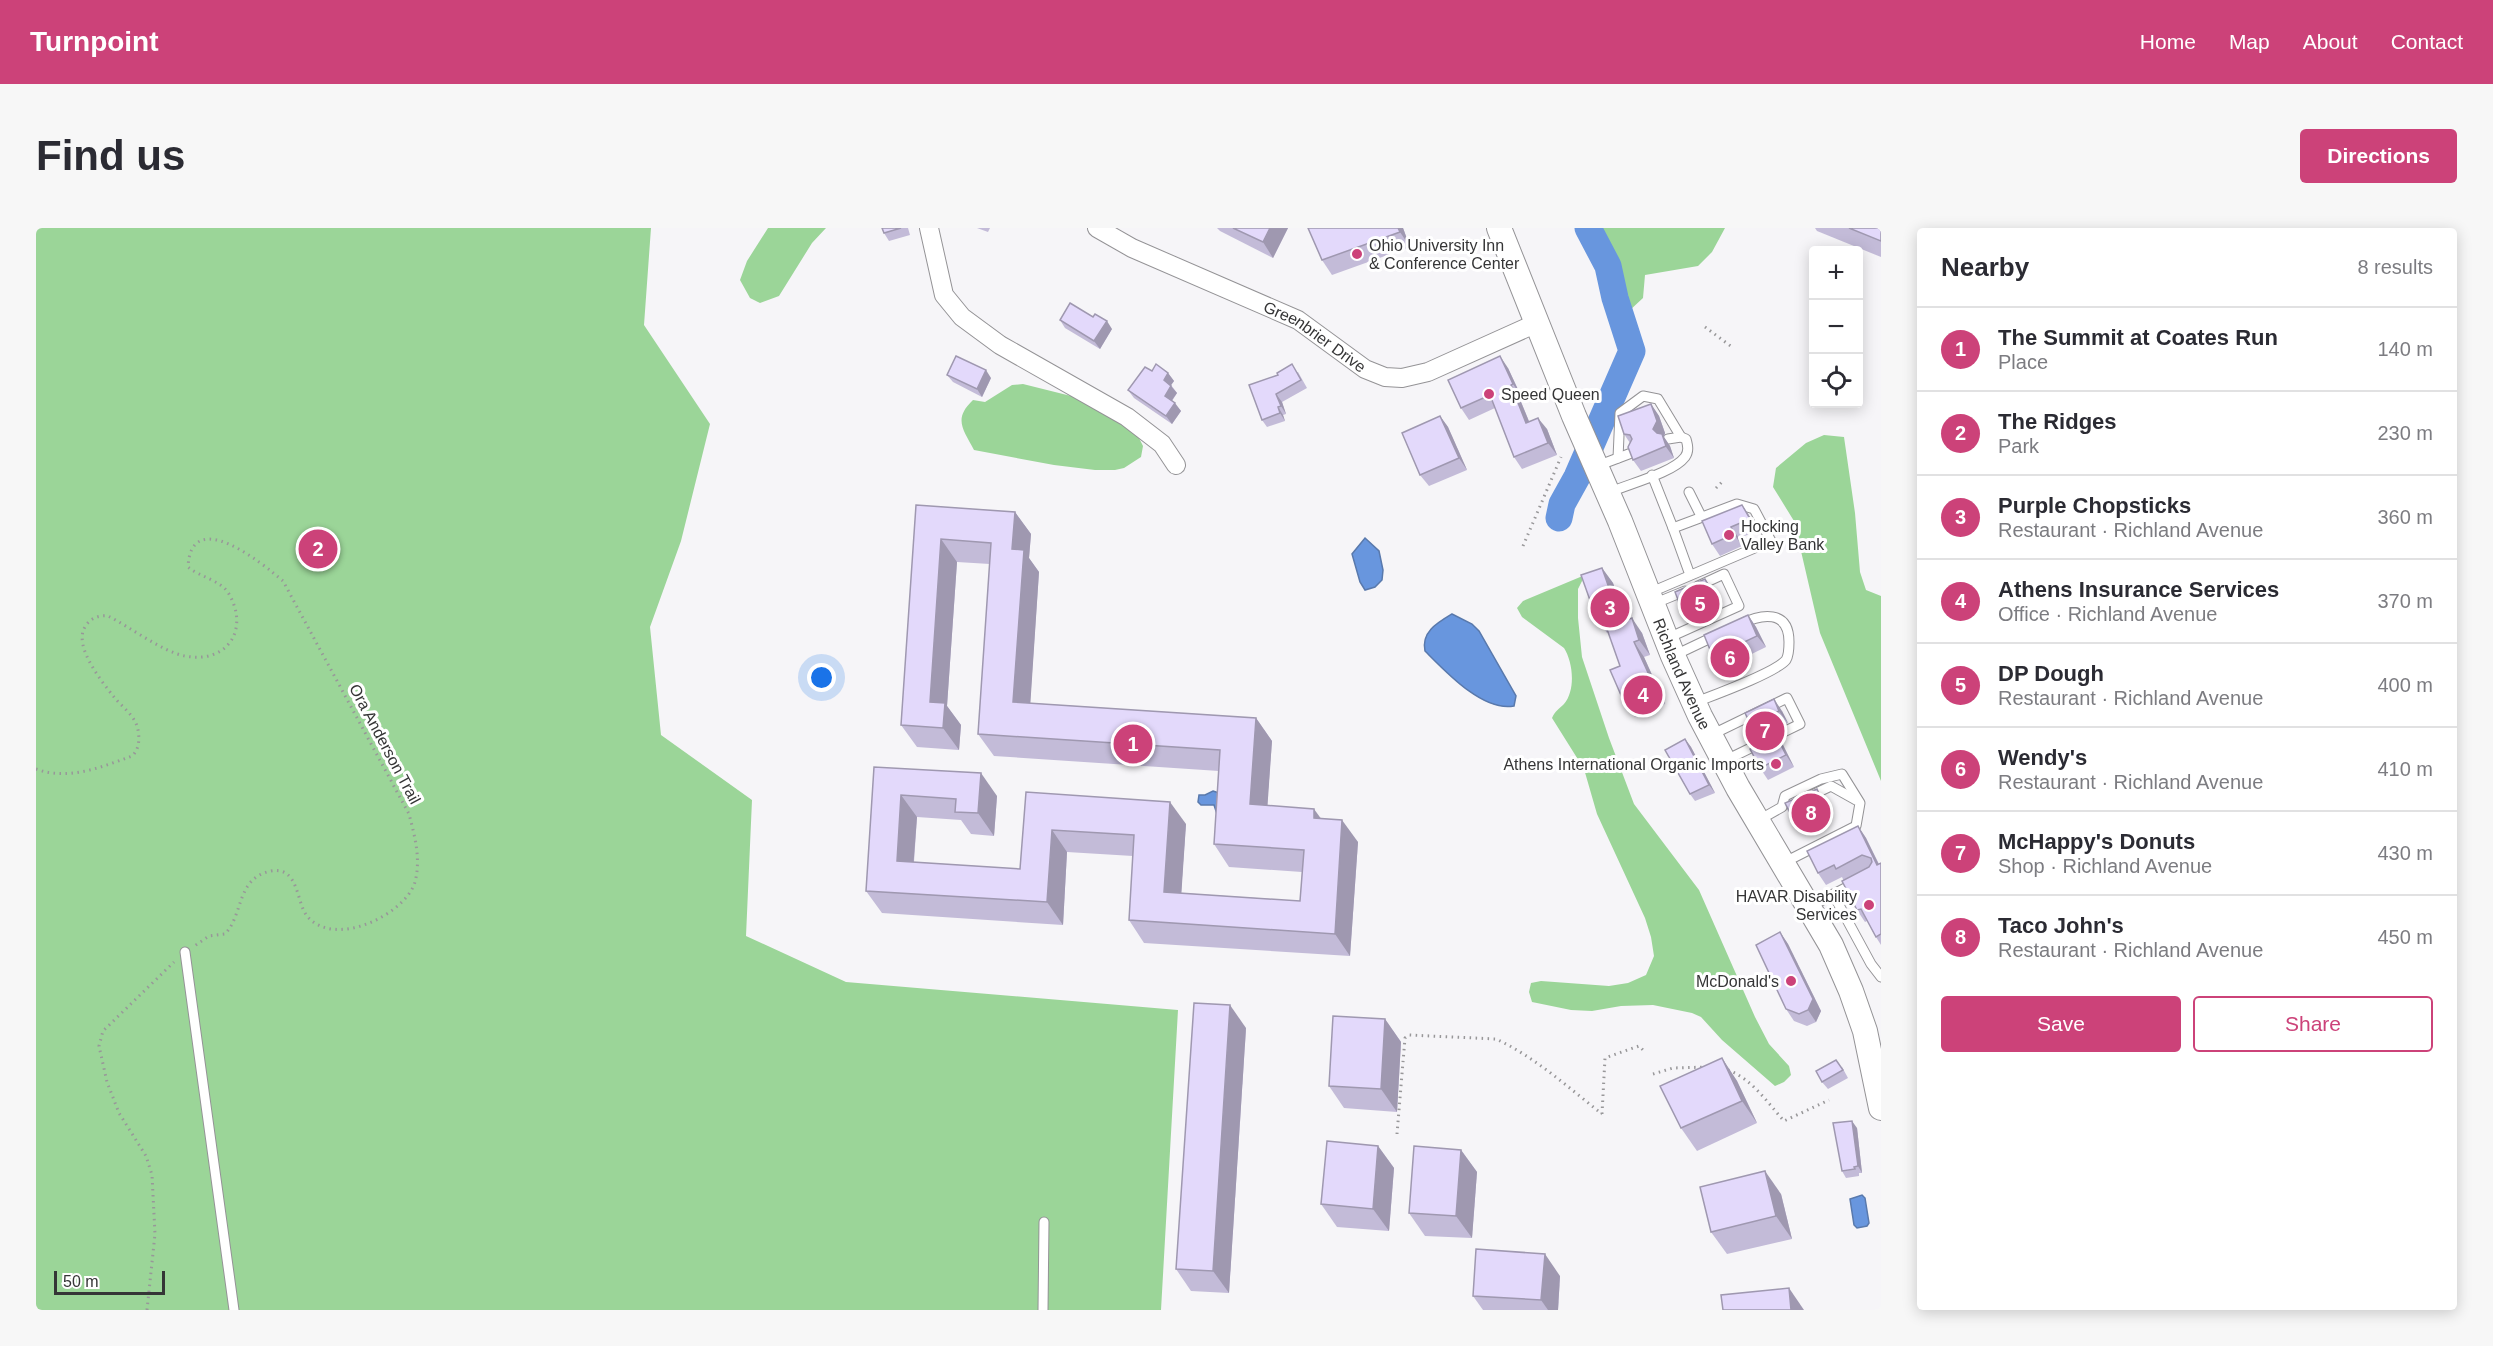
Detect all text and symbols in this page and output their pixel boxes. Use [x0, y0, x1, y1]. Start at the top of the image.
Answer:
text: Turnpoint [30, 26, 159, 57]
text: Home [2140, 30, 2196, 53]
text: Map [2229, 30, 2270, 53]
text: About [2303, 30, 2358, 53]
text: Contact [2391, 30, 2463, 53]
button: Directions [2300, 129, 2457, 183]
text: Find us [36, 132, 185, 179]
place label: Ohio University Inn & Conference Center [1369, 237, 1520, 272]
map controls [1809, 246, 1863, 408]
button: + [1809, 246, 1863, 300]
marker: Ohio University Inn & Conference Center [1350, 247, 1364, 261]
text: Nearby [1941, 252, 2029, 282]
text: 8 results [2357, 256, 2433, 278]
street label: Greenbrier Drive [1261, 298, 1369, 375]
button: − [1809, 300, 1863, 354]
text: The Summit at Coates Run [1998, 325, 2278, 350]
text: 1 [1955, 338, 1966, 360]
text: 140 m [2377, 338, 2433, 360]
text: Place [1998, 351, 2048, 373]
button: locate [1809, 354, 1863, 408]
place label: Speed Queen [1501, 386, 1600, 403]
marker: Speed Queen [1482, 387, 1496, 401]
text: The Ridges [1998, 409, 2117, 434]
text: 2 [1955, 422, 1966, 444]
text: 230 m [2377, 422, 2433, 444]
text: Park [1998, 435, 2039, 457]
text: Purple Chopsticks [1998, 493, 2191, 518]
text: 3 [1955, 506, 1966, 528]
text: 360 m [2377, 506, 2433, 528]
place label: Hocking Valley Bank [1741, 518, 1825, 553]
text: Restaurant · Richland Avenue [1998, 519, 2263, 541]
pin: 2 [298, 526, 338, 572]
marker: Hocking Valley Bank [1722, 528, 1736, 542]
text: Athens Insurance Services [1998, 577, 2279, 602]
pin: 5 [1680, 582, 1720, 626]
pin: 3 [1590, 586, 1630, 631]
text: 4 [1955, 590, 1966, 612]
text: 370 m [2377, 590, 2433, 612]
text: Office · Richland Avenue [1998, 603, 2217, 625]
street label: Richland Avenue [1650, 616, 1714, 732]
pin: 6 [1710, 636, 1750, 680]
text: DP Dough [1998, 661, 2104, 686]
your location [807, 663, 836, 692]
pin: 4 [1624, 672, 1662, 718]
text: 5 [1955, 674, 1966, 696]
text: 400 m [2377, 674, 2433, 696]
street label: Ora Anderson Trail [346, 681, 424, 807]
text: Restaurant · Richland Avenue [1998, 687, 2263, 709]
pin: 7 [1746, 708, 1784, 754]
pin: 1 [1114, 722, 1152, 766]
text: Wendy's [1998, 745, 2087, 770]
place label: Athens International Organic Imports [1503, 756, 1764, 773]
marker: Athens International Organic Imports [1769, 757, 1783, 771]
text: 6 [1955, 758, 1966, 780]
text: 410 m [2377, 758, 2433, 780]
text: Restaurant · Richland Avenue [1998, 771, 2263, 793]
pin: 8 [1792, 790, 1830, 836]
text: McHappy's Donuts [1998, 829, 2195, 854]
text: 7 [1955, 842, 1966, 864]
text: 430 m [2377, 842, 2433, 864]
text: Shop · Richland Avenue [1998, 855, 2212, 877]
place label: HAVAR Disability Services [1736, 888, 1857, 923]
marker: HAVAR Disability Services [1862, 898, 1876, 912]
text: Taco John's [1998, 913, 2124, 938]
text: 8 [1955, 926, 1966, 948]
text: 450 m [2377, 926, 2433, 948]
text: Restaurant · Richland Avenue [1998, 939, 2263, 961]
place label: McDonald's [1696, 973, 1779, 990]
marker: McDonald's [1784, 974, 1798, 988]
button: Save [1941, 996, 2181, 1052]
button: Share [2193, 996, 2433, 1052]
scale bar [54, 1268, 165, 1296]
text: 50 m [63, 1273, 99, 1290]

